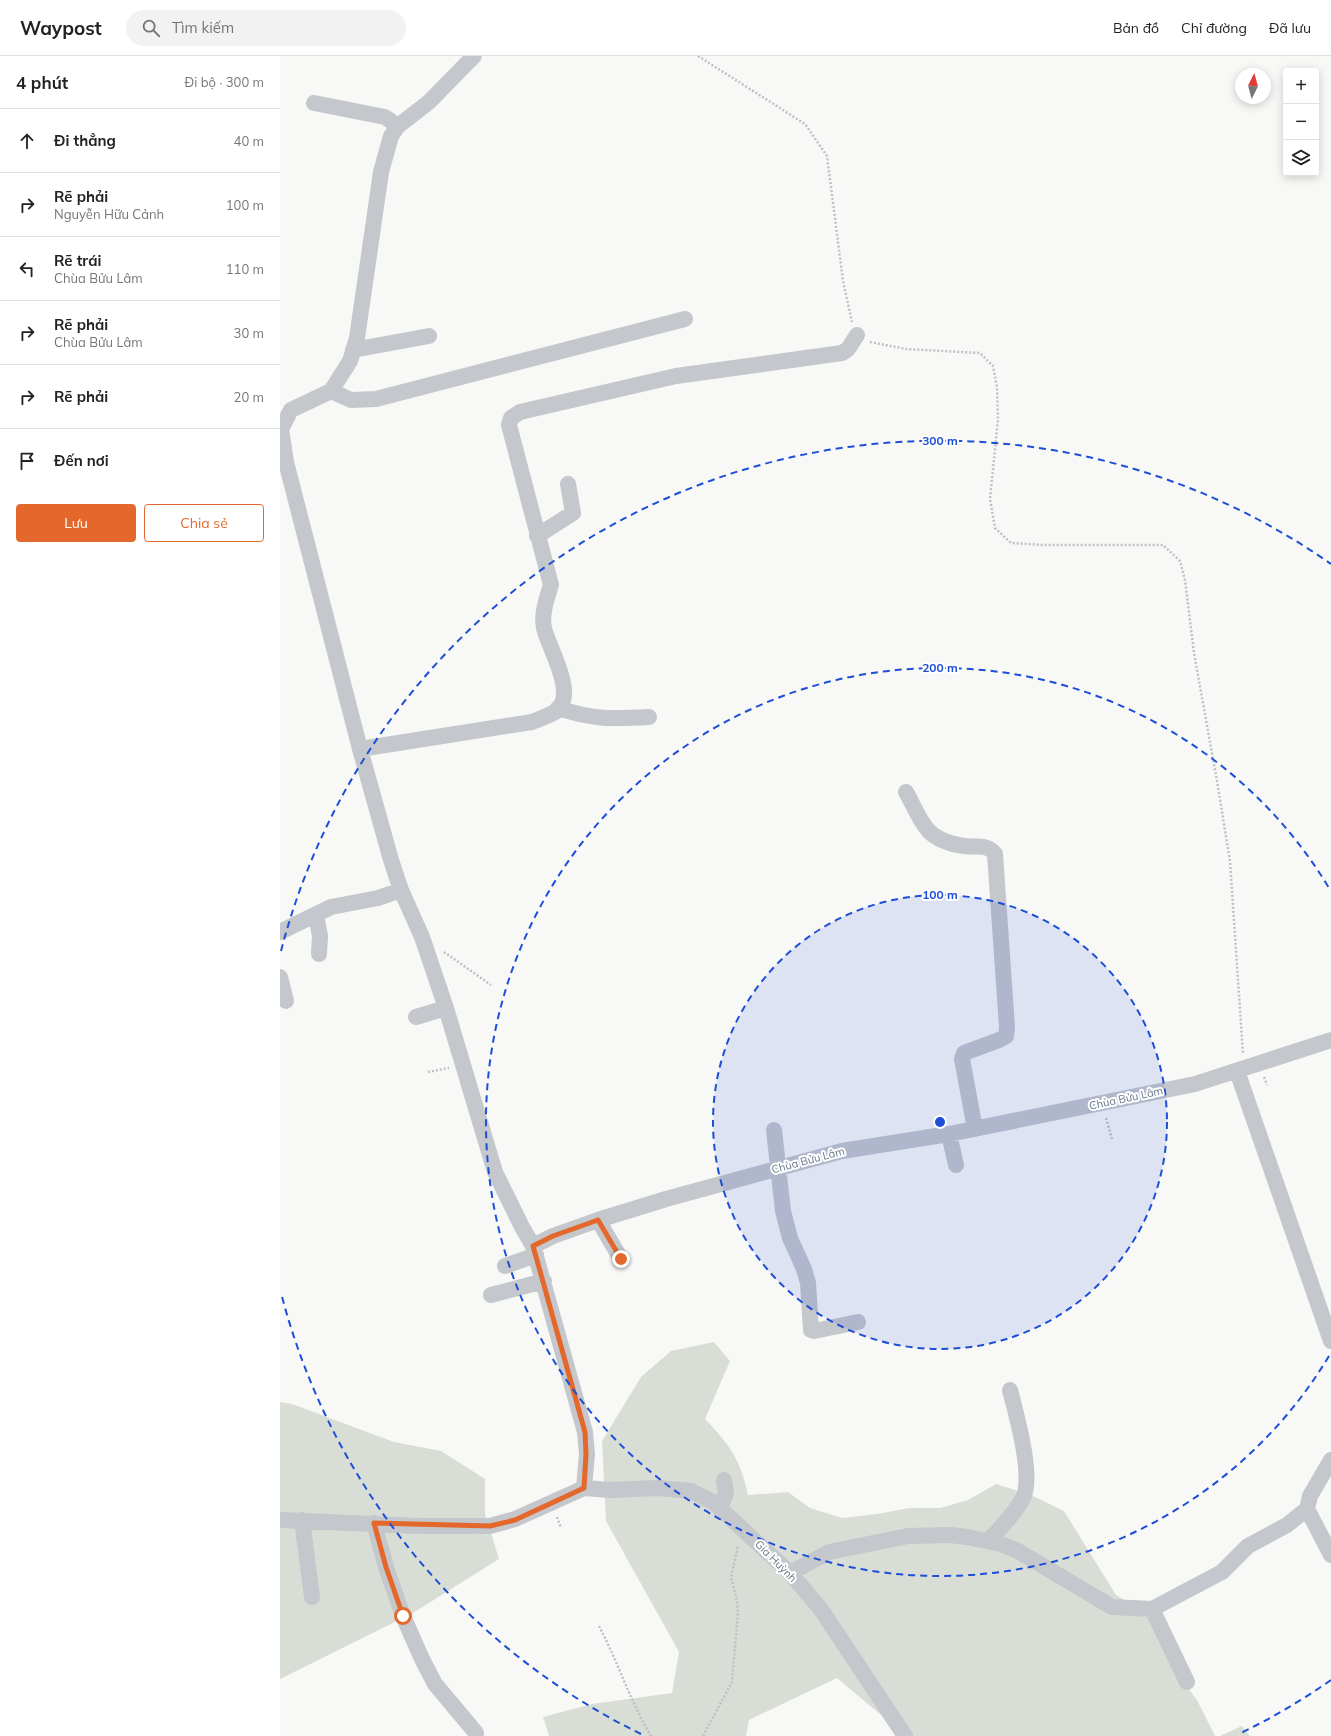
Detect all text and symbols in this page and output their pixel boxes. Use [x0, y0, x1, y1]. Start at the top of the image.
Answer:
search box [126, 10, 406, 46]
text: Waypost [20, 16, 102, 40]
icon: search [140, 17, 162, 39]
text: Tìm kiếm [172, 18, 234, 37]
text: Bản đồ [1113, 19, 1159, 37]
text: Chỉ đường [1181, 19, 1247, 37]
text: Đã lưu [1269, 19, 1311, 37]
north arrow [1235, 68, 1271, 104]
map controls [1283, 68, 1319, 176]
button: + [1283, 68, 1319, 104]
text: 4 phút [16, 72, 68, 93]
text: Đi bộ · 300 m [185, 74, 264, 90]
button: − [1283, 104, 1319, 140]
icon: ahead [16, 130, 38, 152]
text: Đi thẳng [54, 131, 116, 150]
text: 40 m [234, 133, 264, 149]
button: layers [1283, 140, 1319, 176]
text: Rẽ phải [54, 187, 108, 206]
icon: right [16, 194, 38, 216]
text: 100 m [226, 197, 264, 213]
text: Nguyễn Hữu Cảnh [54, 206, 164, 222]
text: Rẽ trái [54, 251, 101, 270]
icon: left [16, 258, 38, 280]
text: 110 m [226, 261, 264, 277]
text: Chùa Bửu Lâm [54, 270, 143, 286]
text: Rẽ phải [54, 315, 108, 334]
icon: right [16, 322, 38, 344]
text: 30 m [234, 325, 264, 341]
text: Chùa Bửu Lâm [54, 334, 143, 350]
icon: right [16, 386, 38, 408]
text: Rẽ phải [54, 387, 108, 406]
text: 20 m [234, 389, 264, 405]
text: 300 m [922, 433, 958, 448]
icon: arrive [16, 450, 38, 472]
text: Đến nơi [54, 451, 109, 470]
button: Lưu [16, 504, 136, 542]
button: Chia sẻ [144, 504, 264, 542]
text: 200 m [922, 660, 958, 675]
text: 100 m [922, 887, 958, 902]
street label: Chùa Bửu Lâm [1088, 1083, 1164, 1113]
centre of rings [933, 1115, 947, 1129]
street label: Chùa Bửu Lâm [770, 1144, 846, 1176]
route end [612, 1250, 630, 1268]
street label: Gia Huỳnh [752, 1537, 800, 1585]
route start [394, 1607, 412, 1625]

